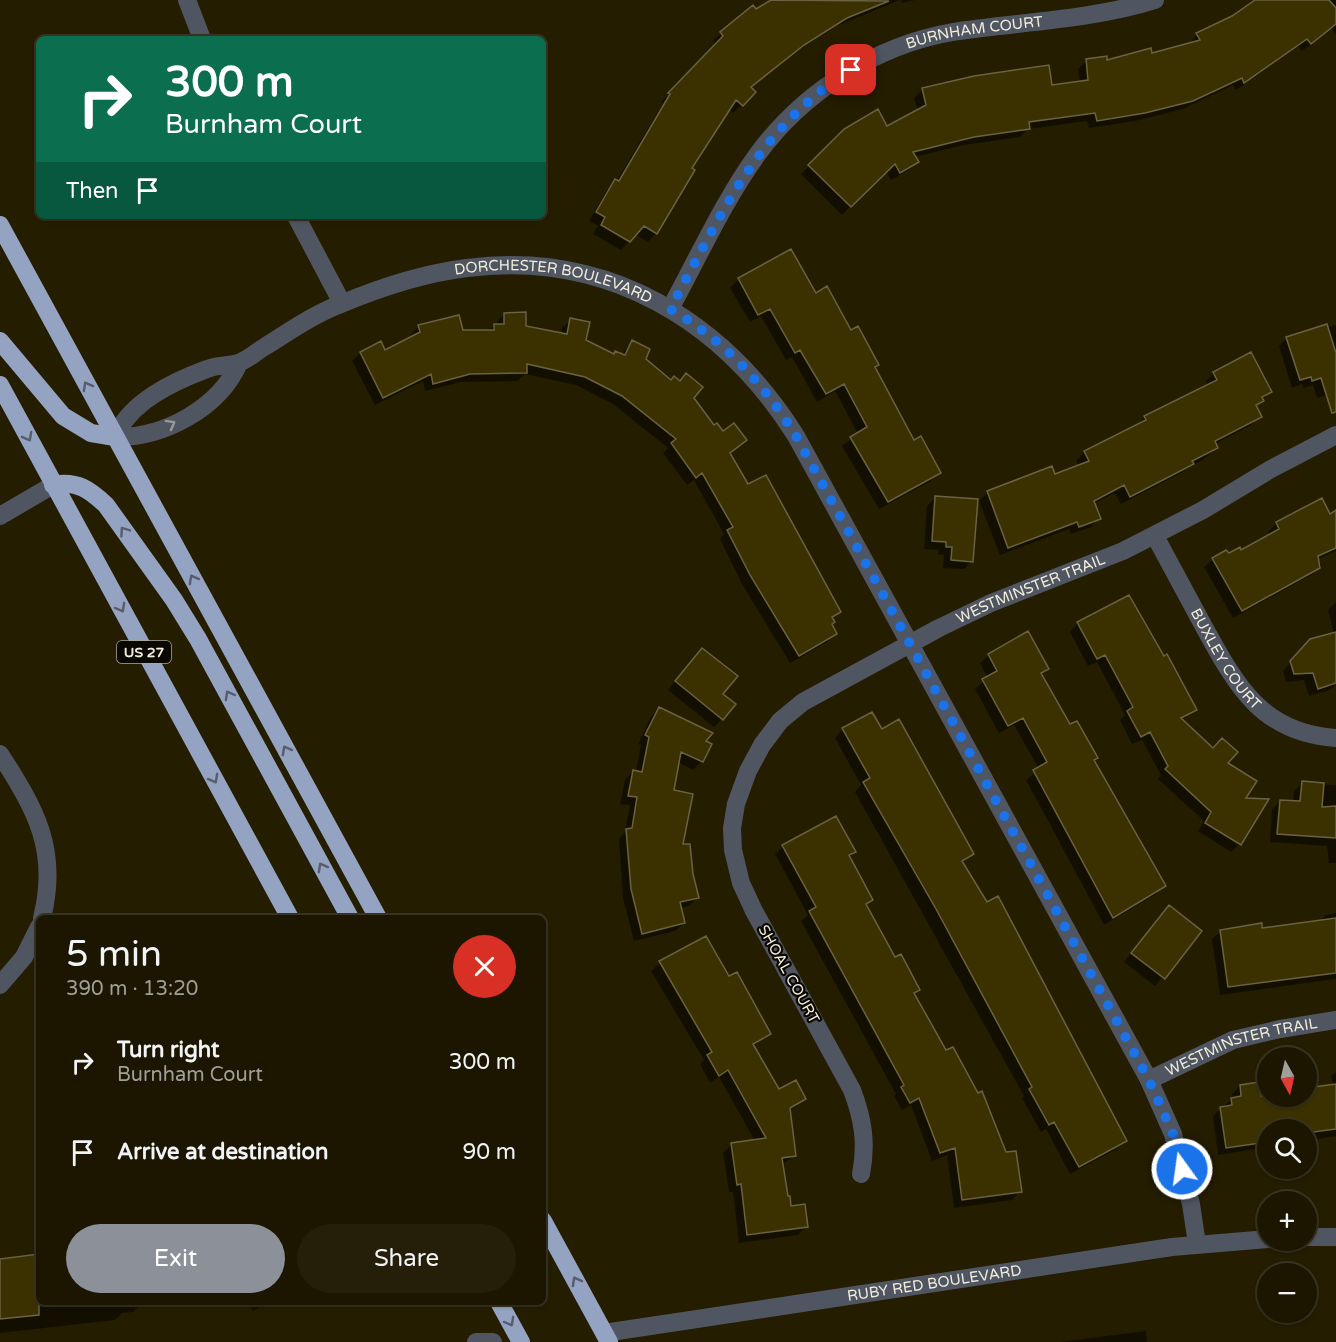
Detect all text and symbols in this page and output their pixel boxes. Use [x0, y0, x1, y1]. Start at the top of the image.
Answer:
street label: BURNHAM COURT [903, 12, 1044, 53]
pin [825, 44, 876, 95]
icon: arrive [834, 53, 867, 86]
text: 300 m [165, 57, 294, 108]
icon: right [66, 60, 144, 138]
text: Burnham Court [165, 108, 362, 141]
icon: arrive [131, 174, 164, 207]
text: Then [66, 178, 119, 204]
street label: DORCHESTER BOULEVARD [453, 256, 655, 307]
one-way arrow [83, 382, 94, 392]
one-way arrow [165, 420, 176, 431]
one-way arrow [21, 430, 32, 441]
one-way arrow [120, 527, 131, 538]
street label: WESTMINSTER TRAIL [953, 550, 1108, 627]
one-way arrow [189, 575, 200, 585]
one-way arrow [113, 602, 125, 612]
street label: BUXLEY COURT [1187, 605, 1265, 713]
road number: US 27 [117, 641, 171, 663]
one-way arrow [225, 691, 236, 702]
one-way arrow [282, 746, 293, 756]
one-way arrow [207, 773, 218, 784]
one-way arrow [318, 862, 329, 873]
street label: SHOAL COURT [755, 922, 823, 1026]
text: 5 min [66, 933, 162, 976]
button: close [453, 935, 516, 998]
text: 390 m · 13:20 [66, 977, 198, 1001]
street label: WESTMINSTER TRAIL [1163, 1014, 1319, 1080]
text: Turn right [117, 1037, 219, 1063]
icon: right [66, 1046, 99, 1079]
north arrow [1257, 1047, 1317, 1107]
map controls [1257, 1047, 1317, 1323]
text: 300 m [449, 1049, 516, 1075]
text: Burnham Court [117, 1063, 263, 1087]
button: search [1257, 1119, 1317, 1179]
icon: arrive [66, 1136, 99, 1169]
position arrow [1150, 1137, 1214, 1201]
text: Arrive at destination [117, 1139, 328, 1165]
text: 90 m [462, 1139, 516, 1165]
button: + [1257, 1191, 1317, 1251]
button: Exit [66, 1224, 285, 1293]
button: Share [297, 1224, 516, 1293]
street label: RUBY RED BOULEVARD [846, 1261, 1023, 1305]
button: − [1257, 1263, 1317, 1323]
one-way arrow [572, 1277, 583, 1288]
one-way arrow [503, 1316, 514, 1326]

